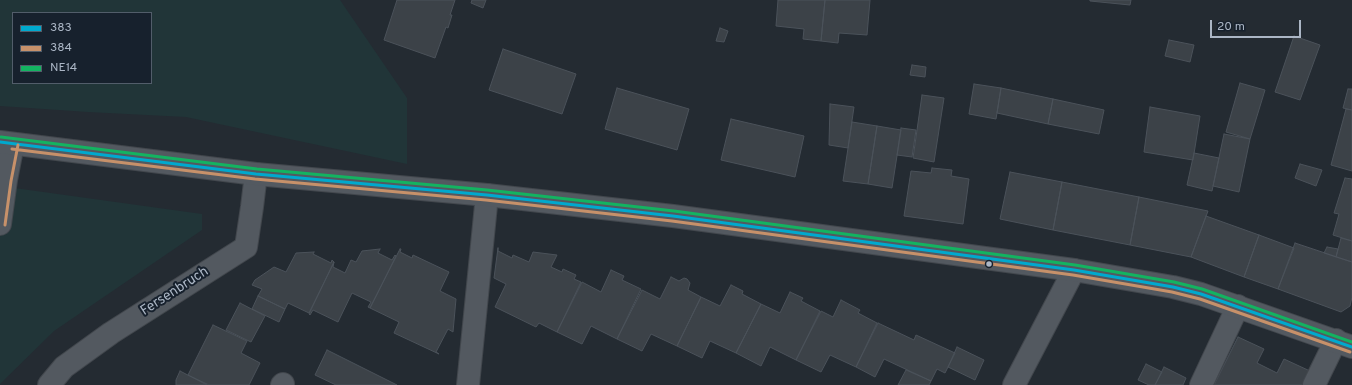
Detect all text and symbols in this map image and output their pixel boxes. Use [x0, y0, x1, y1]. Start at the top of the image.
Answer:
legend [12, 12, 152, 84]
scale bar [1212, 12, 1303, 38]
text: 20 m [1217, 19, 1245, 35]
text: 383 [50, 20, 72, 36]
text: 384 [50, 40, 72, 56]
text: NE14 [50, 60, 77, 76]
unlabelled marker [984, 259, 994, 269]
street label: Fersenbruch [138, 264, 212, 320]

